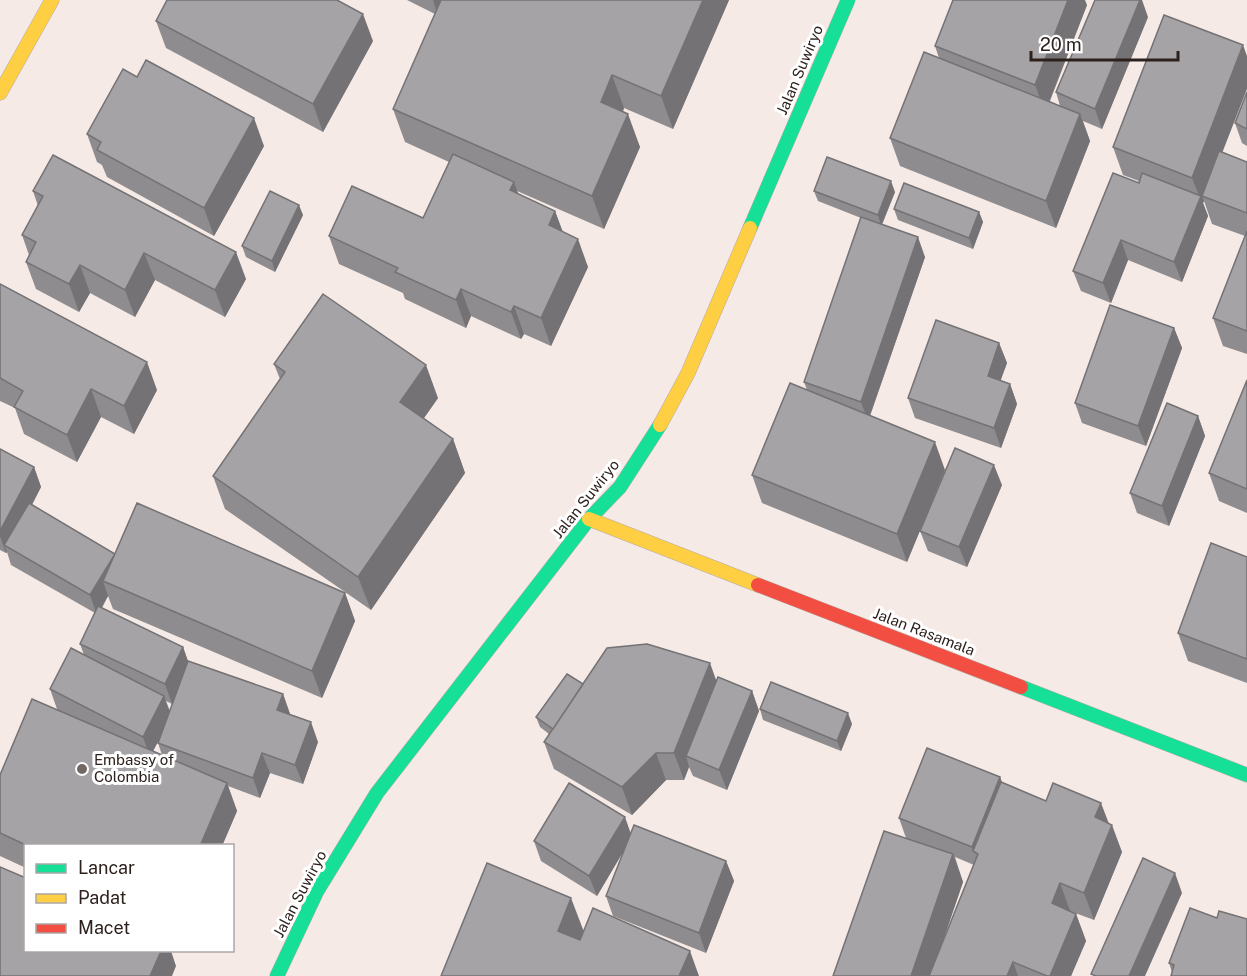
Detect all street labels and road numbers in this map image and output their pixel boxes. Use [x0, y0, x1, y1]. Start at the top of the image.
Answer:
street label: Jalan Suwiryo [773, 22, 826, 117]
street label: Jalan Suwiryo [549, 456, 622, 541]
street label: Jalan Rasamala [871, 604, 977, 659]
street label: Jalan Suwiryo [270, 847, 330, 940]

